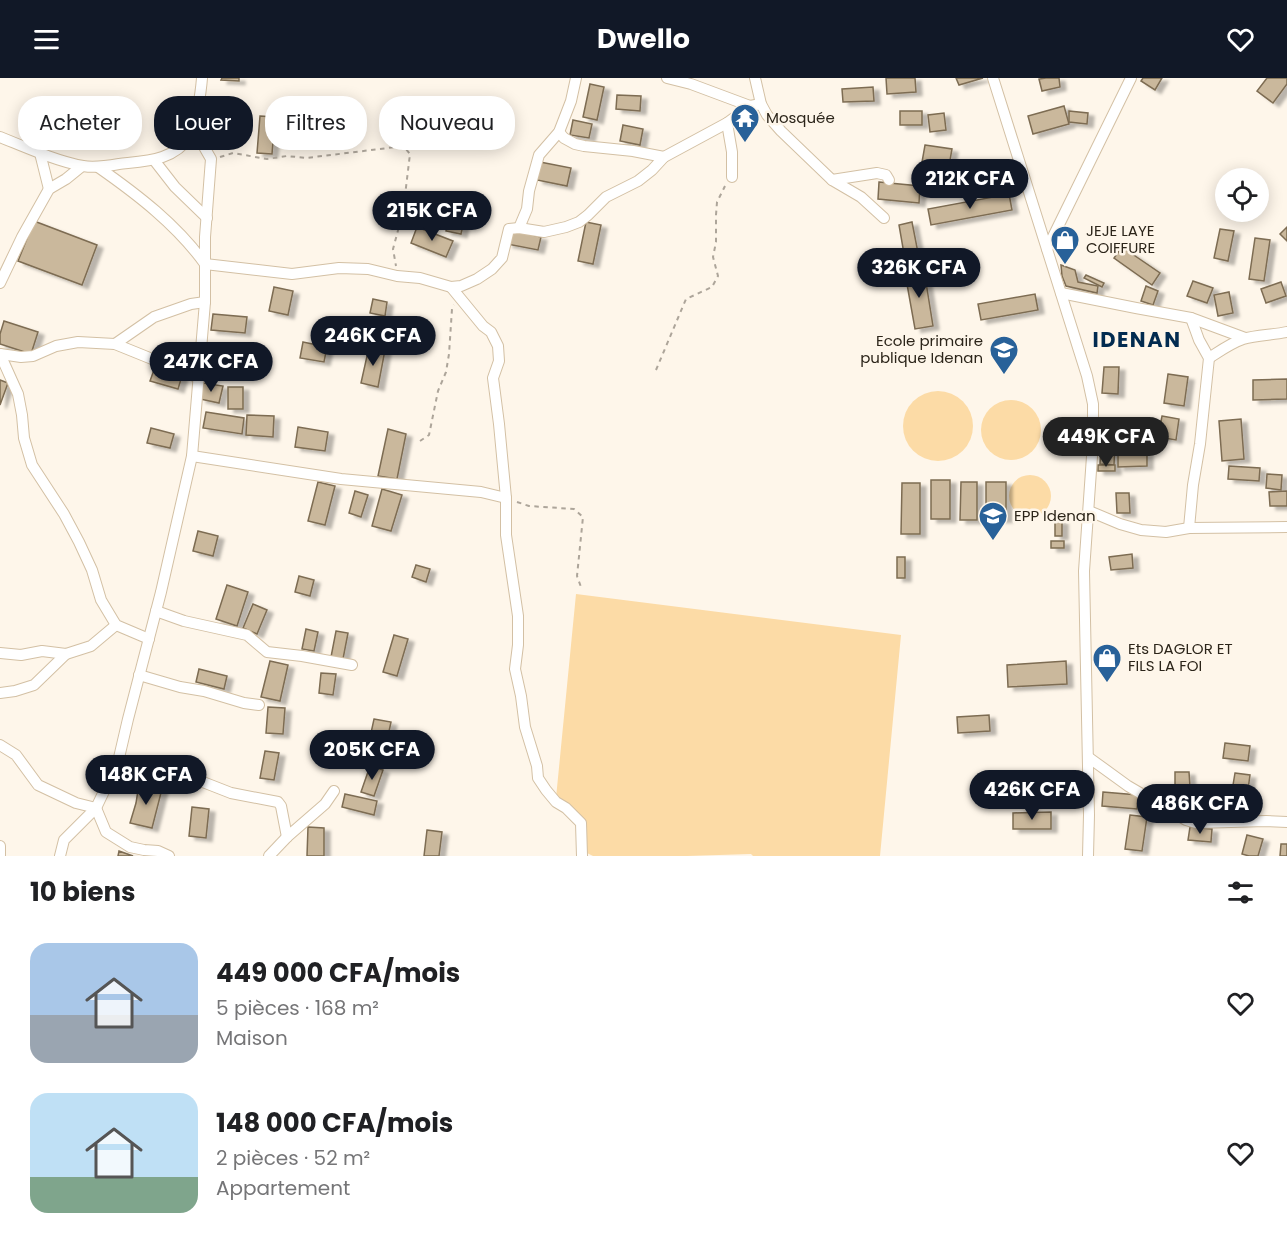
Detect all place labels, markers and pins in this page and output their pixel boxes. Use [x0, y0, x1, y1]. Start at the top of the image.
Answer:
temple icon: Mosquée [729, 102, 761, 144]
place label: Mosquée [766, 107, 835, 128]
pin: 212K CFA [908, 159, 1032, 210]
pin: 215K CFA [370, 191, 494, 242]
place label: JEJE LAYE COIFFURE [1086, 220, 1155, 258]
shop icon: JEJE LAYE COIFFURE [1049, 224, 1081, 266]
pin: 326K CFA [857, 248, 981, 299]
pin: 246K CFA [311, 316, 435, 367]
place label: Ecole primaire publique Idenan [860, 330, 983, 368]
school or university icon: Ecole primaire publique Idenan [988, 334, 1020, 376]
pin: 247K CFA [149, 342, 273, 393]
pin: 449K CFA [1044, 417, 1168, 468]
school or university icon: EPP Idenan [977, 500, 1009, 542]
place label: EPP Idenan [1014, 505, 1096, 526]
place label: Ets DAGLOR ET FILS LA FOI [1128, 638, 1233, 676]
shop icon: Ets DAGLOR ET FILS LA FOI [1091, 642, 1123, 684]
pin: 205K CFA [310, 730, 434, 781]
pin: 148K CFA [84, 755, 208, 806]
pin: 426K CFA [970, 770, 1094, 821]
pin: 486K CFA [1138, 784, 1262, 835]

